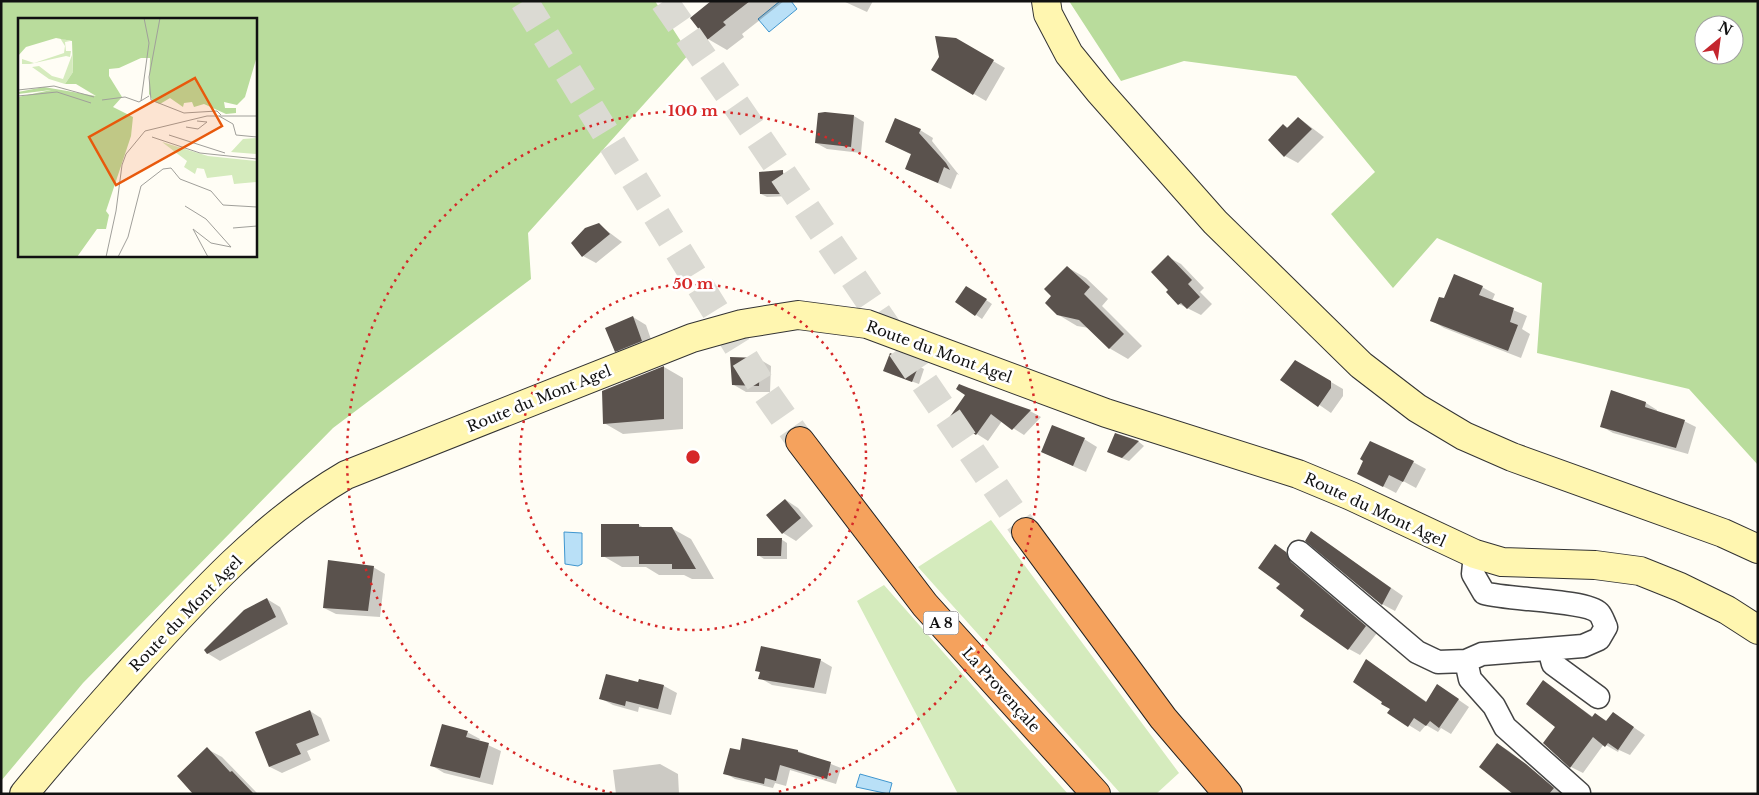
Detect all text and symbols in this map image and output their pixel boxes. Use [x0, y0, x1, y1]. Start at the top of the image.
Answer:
north arrow [1694, 15, 1744, 65]
inset map [18, 18, 256, 256]
text: N [1715, 18, 1735, 40]
text: 100 m [668, 101, 718, 120]
text: 50 m [673, 274, 714, 293]
street label: Route du Mont Agel [864, 316, 1015, 387]
street label: Route du Mont Agel [464, 361, 614, 436]
centre of rings [684, 448, 702, 466]
street label: Route du Mont Agel [1301, 468, 1449, 551]
street label: Route du Mont Agel [125, 552, 246, 676]
road number: A 8 [924, 612, 958, 634]
street label: La Provençale [958, 643, 1044, 736]

